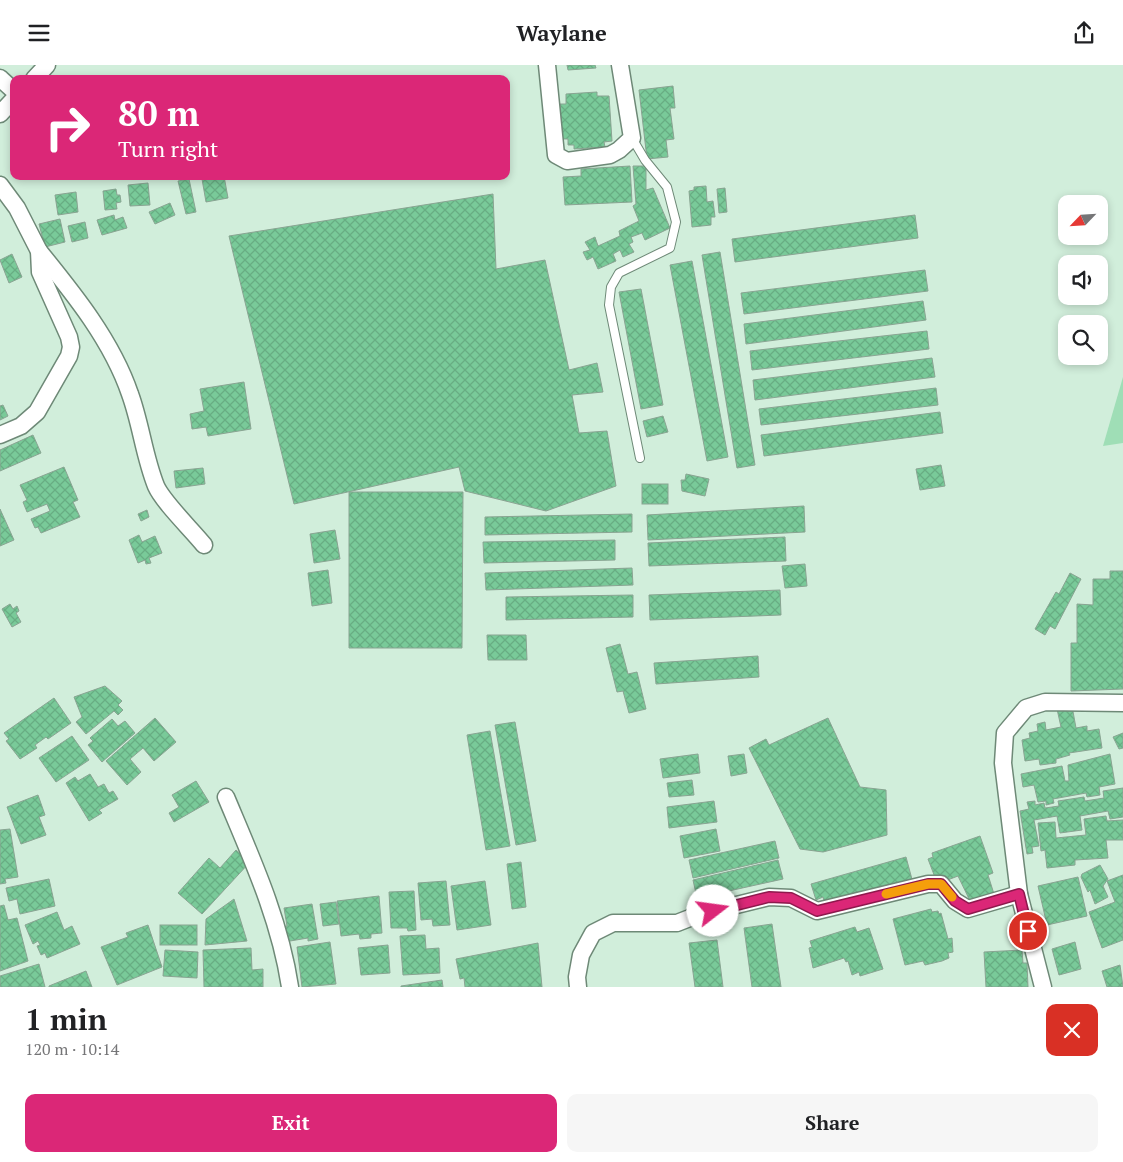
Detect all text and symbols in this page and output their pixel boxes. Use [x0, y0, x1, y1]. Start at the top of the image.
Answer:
text: Waylane [516, 18, 607, 47]
icon: menu [25, 19, 53, 47]
icon: share [1070, 19, 1098, 47]
text: 80 m [118, 90, 199, 136]
icon: right [35, 95, 100, 160]
text: Turn right [118, 134, 218, 163]
north arrow [1058, 195, 1108, 245]
map controls [1058, 195, 1108, 365]
button: sound [1058, 255, 1108, 305]
button: search [1058, 315, 1108, 365]
position arrow [686, 884, 738, 936]
pin [1007, 910, 1049, 952]
icon: arrive [1014, 917, 1042, 945]
text: 1 min [25, 999, 107, 1039]
button: close [1046, 1004, 1098, 1056]
text: 120 m · 10:14 [25, 1038, 119, 1060]
button: Exit [25, 1094, 557, 1152]
button: Share [567, 1094, 1098, 1152]

